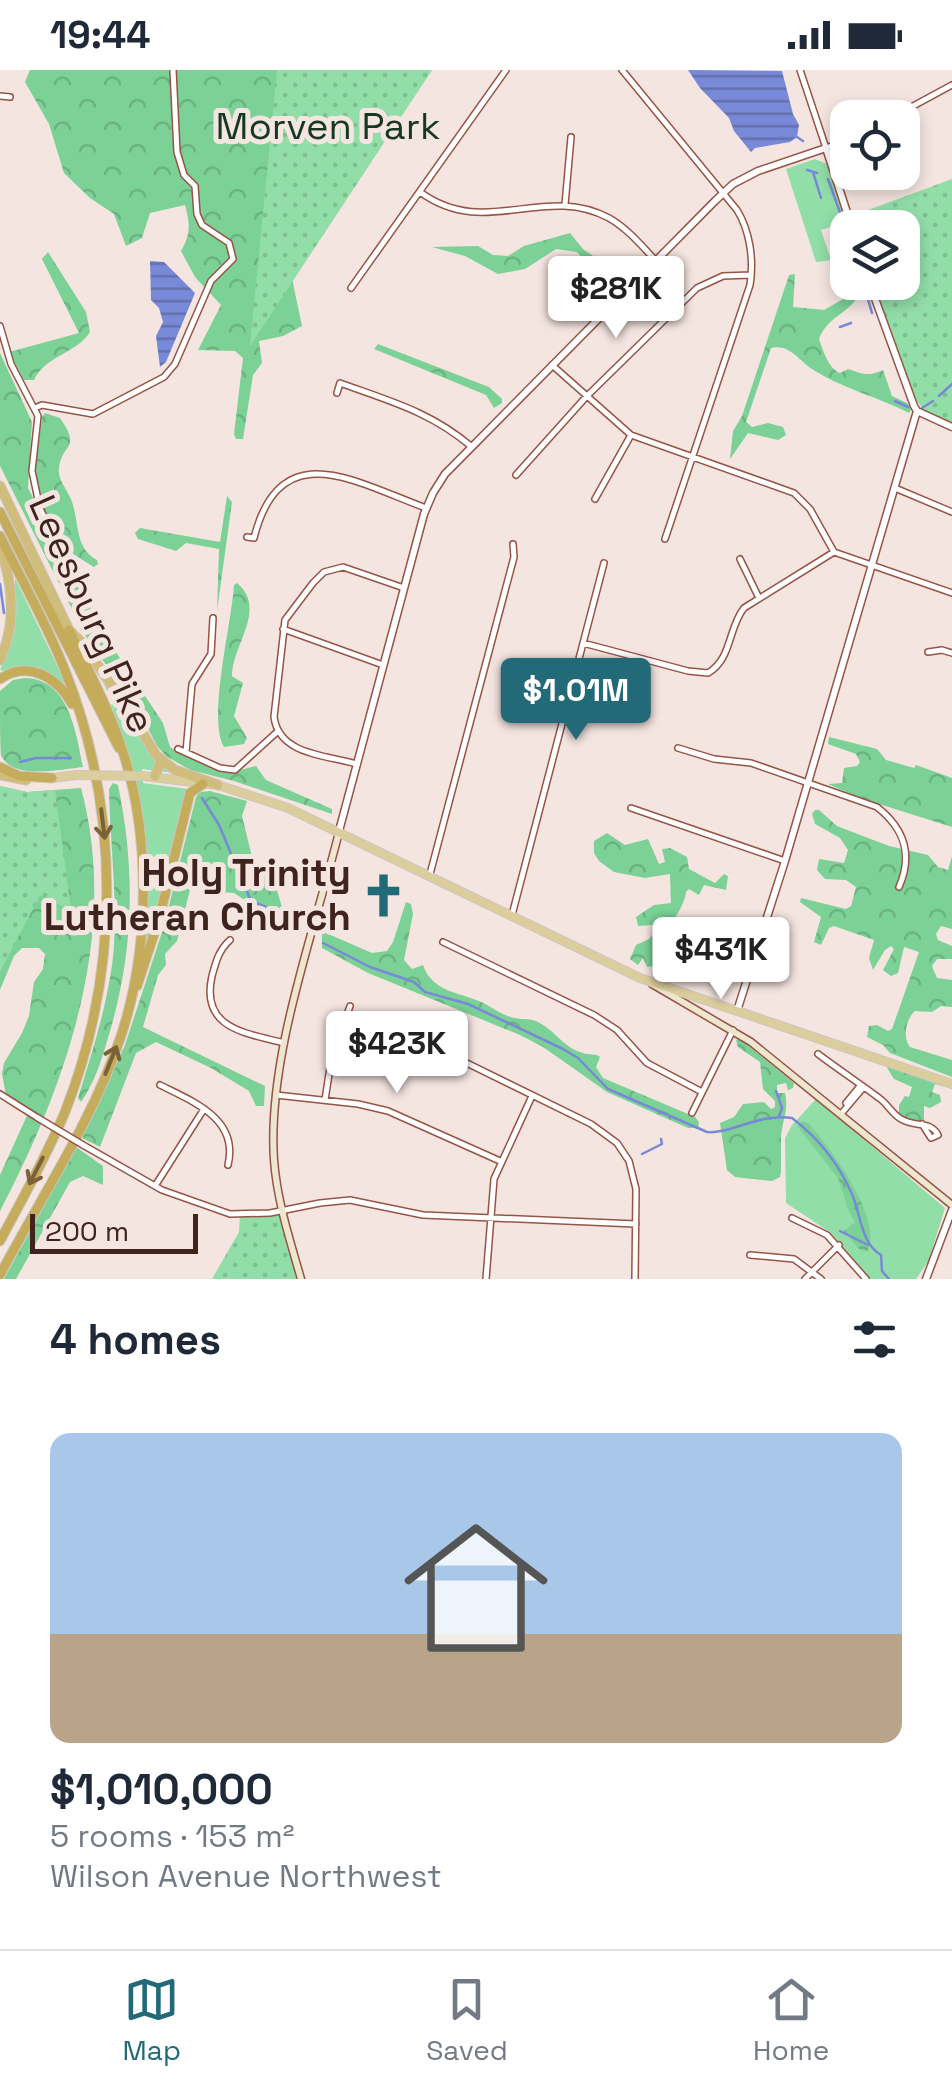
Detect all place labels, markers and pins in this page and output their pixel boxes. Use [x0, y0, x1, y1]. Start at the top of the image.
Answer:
pin: $281K [546, 256, 686, 341]
pin: $1.01M [495, 658, 657, 743]
place label: Holy Trinity Lutheran Church [44, 849, 351, 941]
church icon: Holy Trinity Lutheran Church [360, 871, 408, 919]
pin: $431K [651, 917, 791, 1002]
pin: $423K [327, 1011, 467, 1096]

